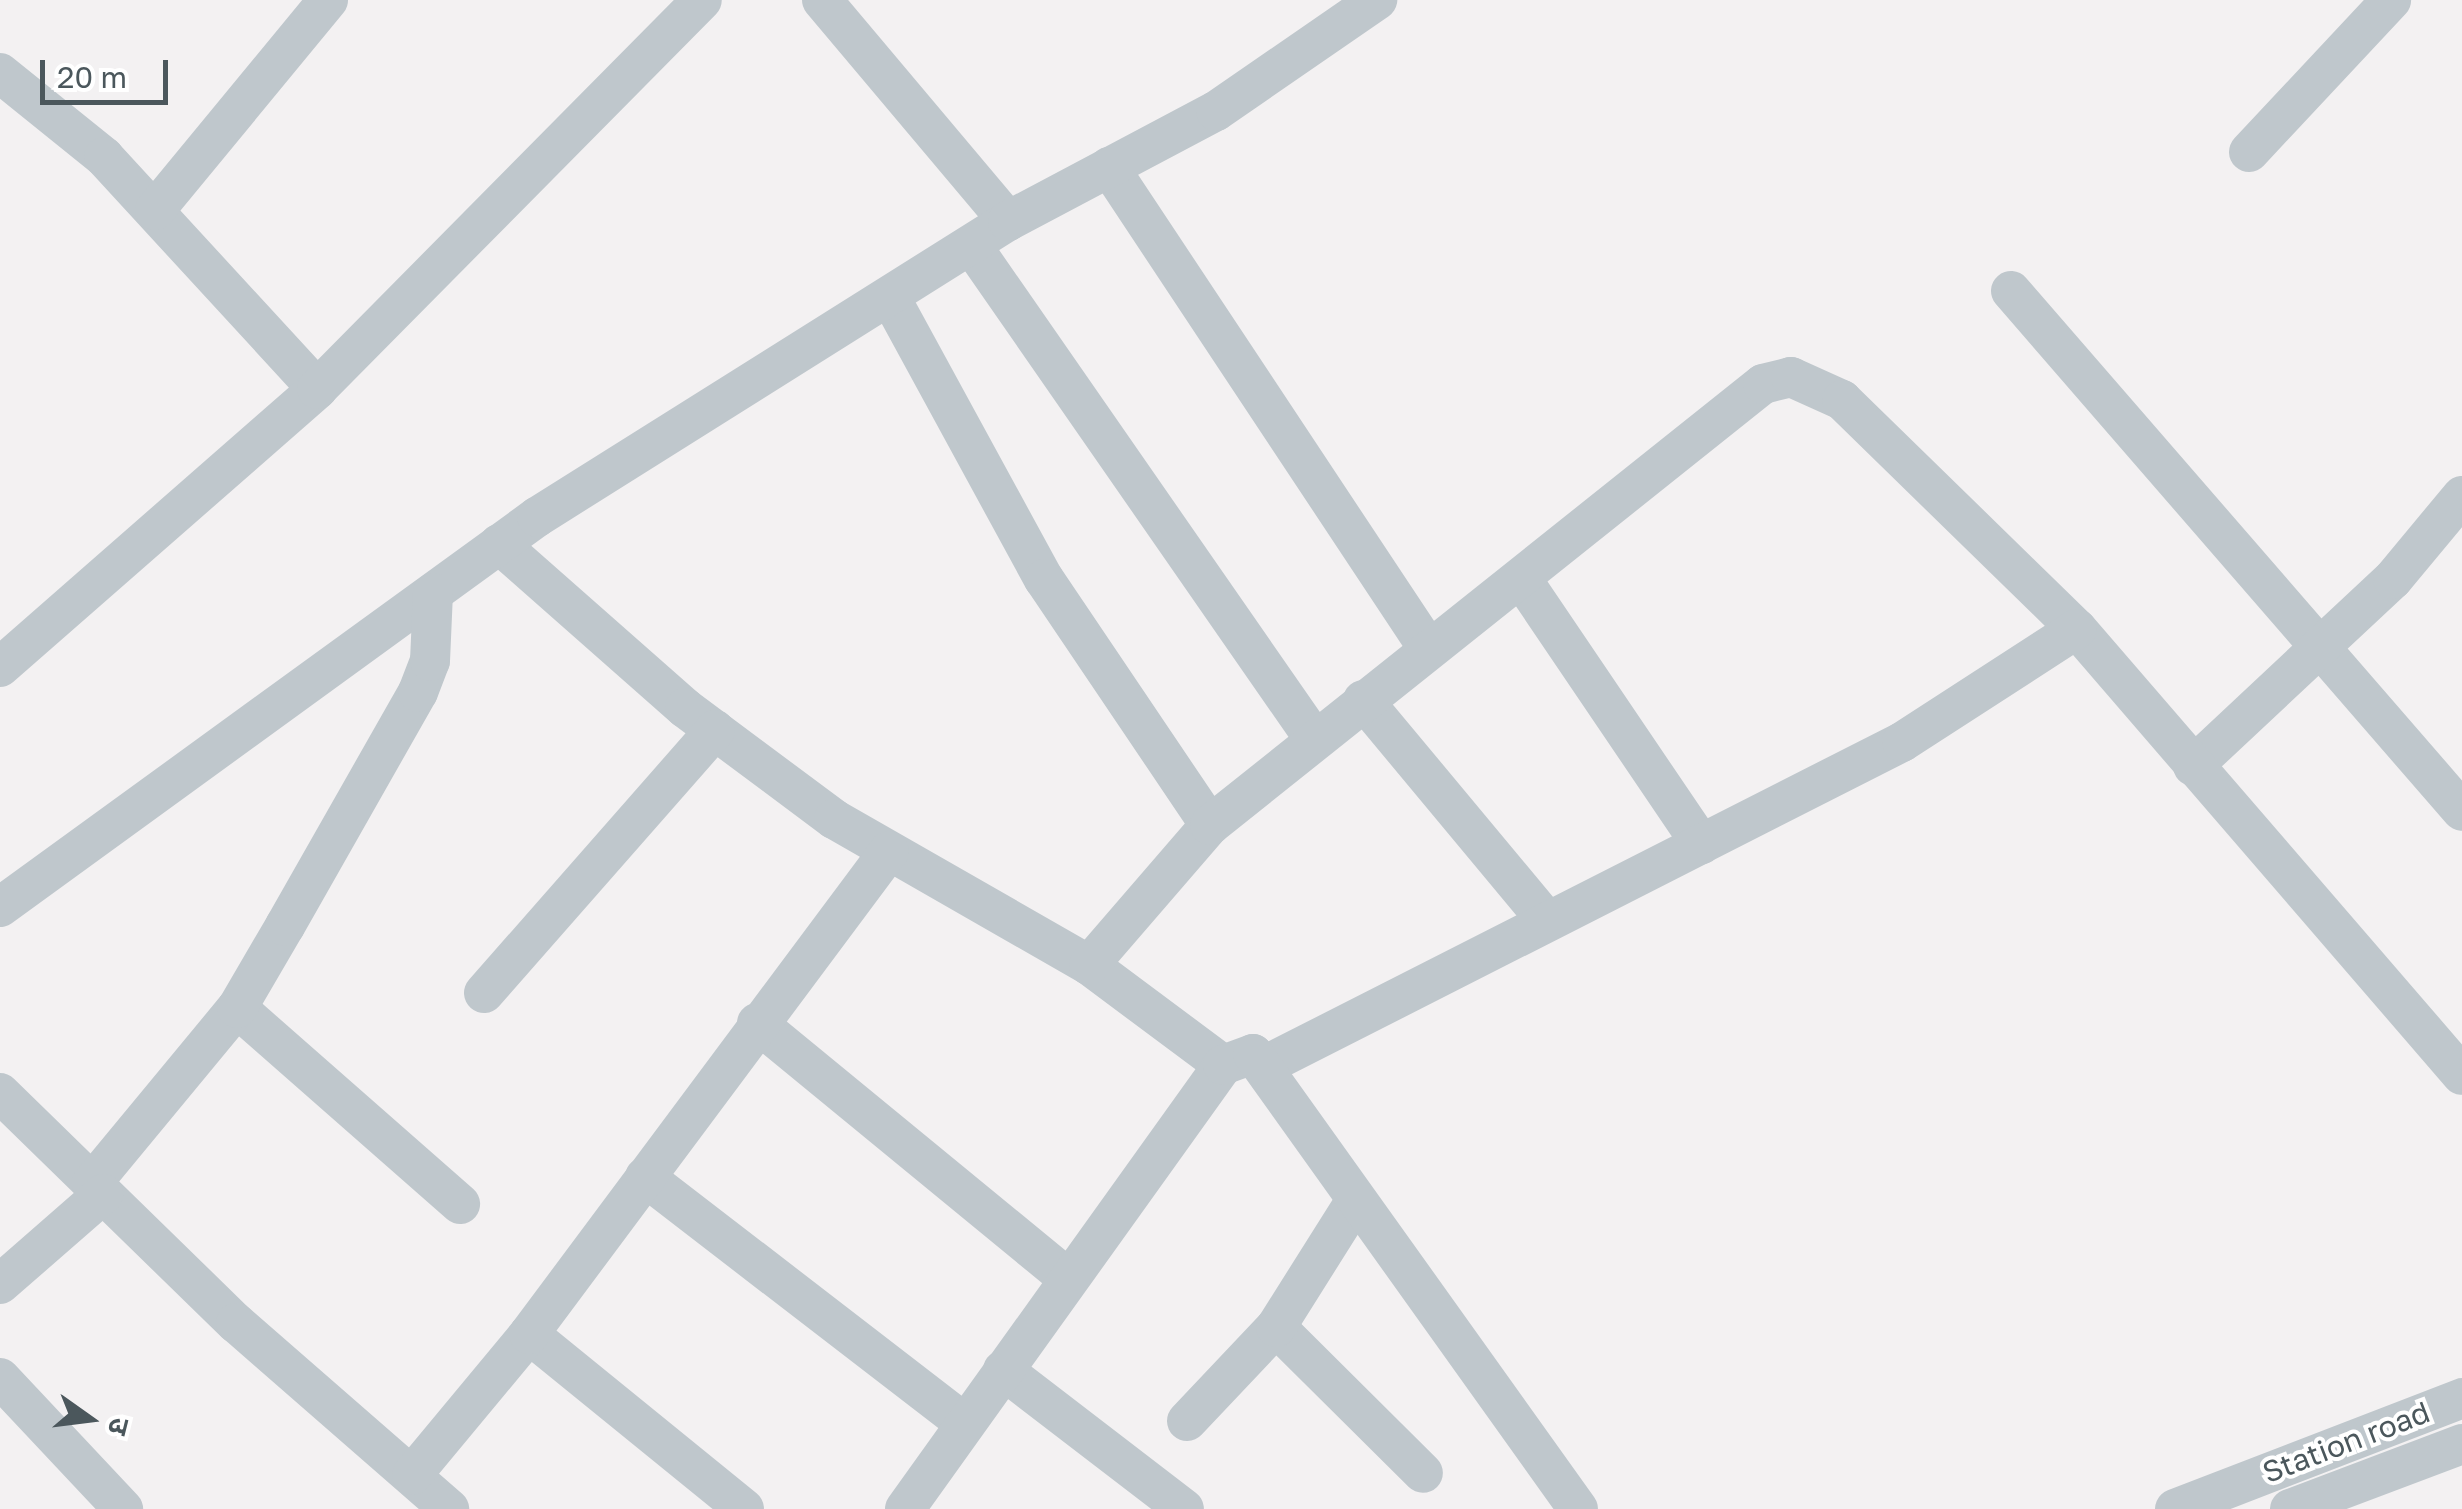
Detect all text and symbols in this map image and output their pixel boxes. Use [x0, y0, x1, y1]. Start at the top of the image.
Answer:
scale bar [45, 40, 172, 102]
text: 20 m [57, 59, 127, 95]
north arrow [40, 1369, 140, 1469]
street label: Station road [2257, 1394, 2435, 1490]
text: उ [102, 1414, 138, 1438]

